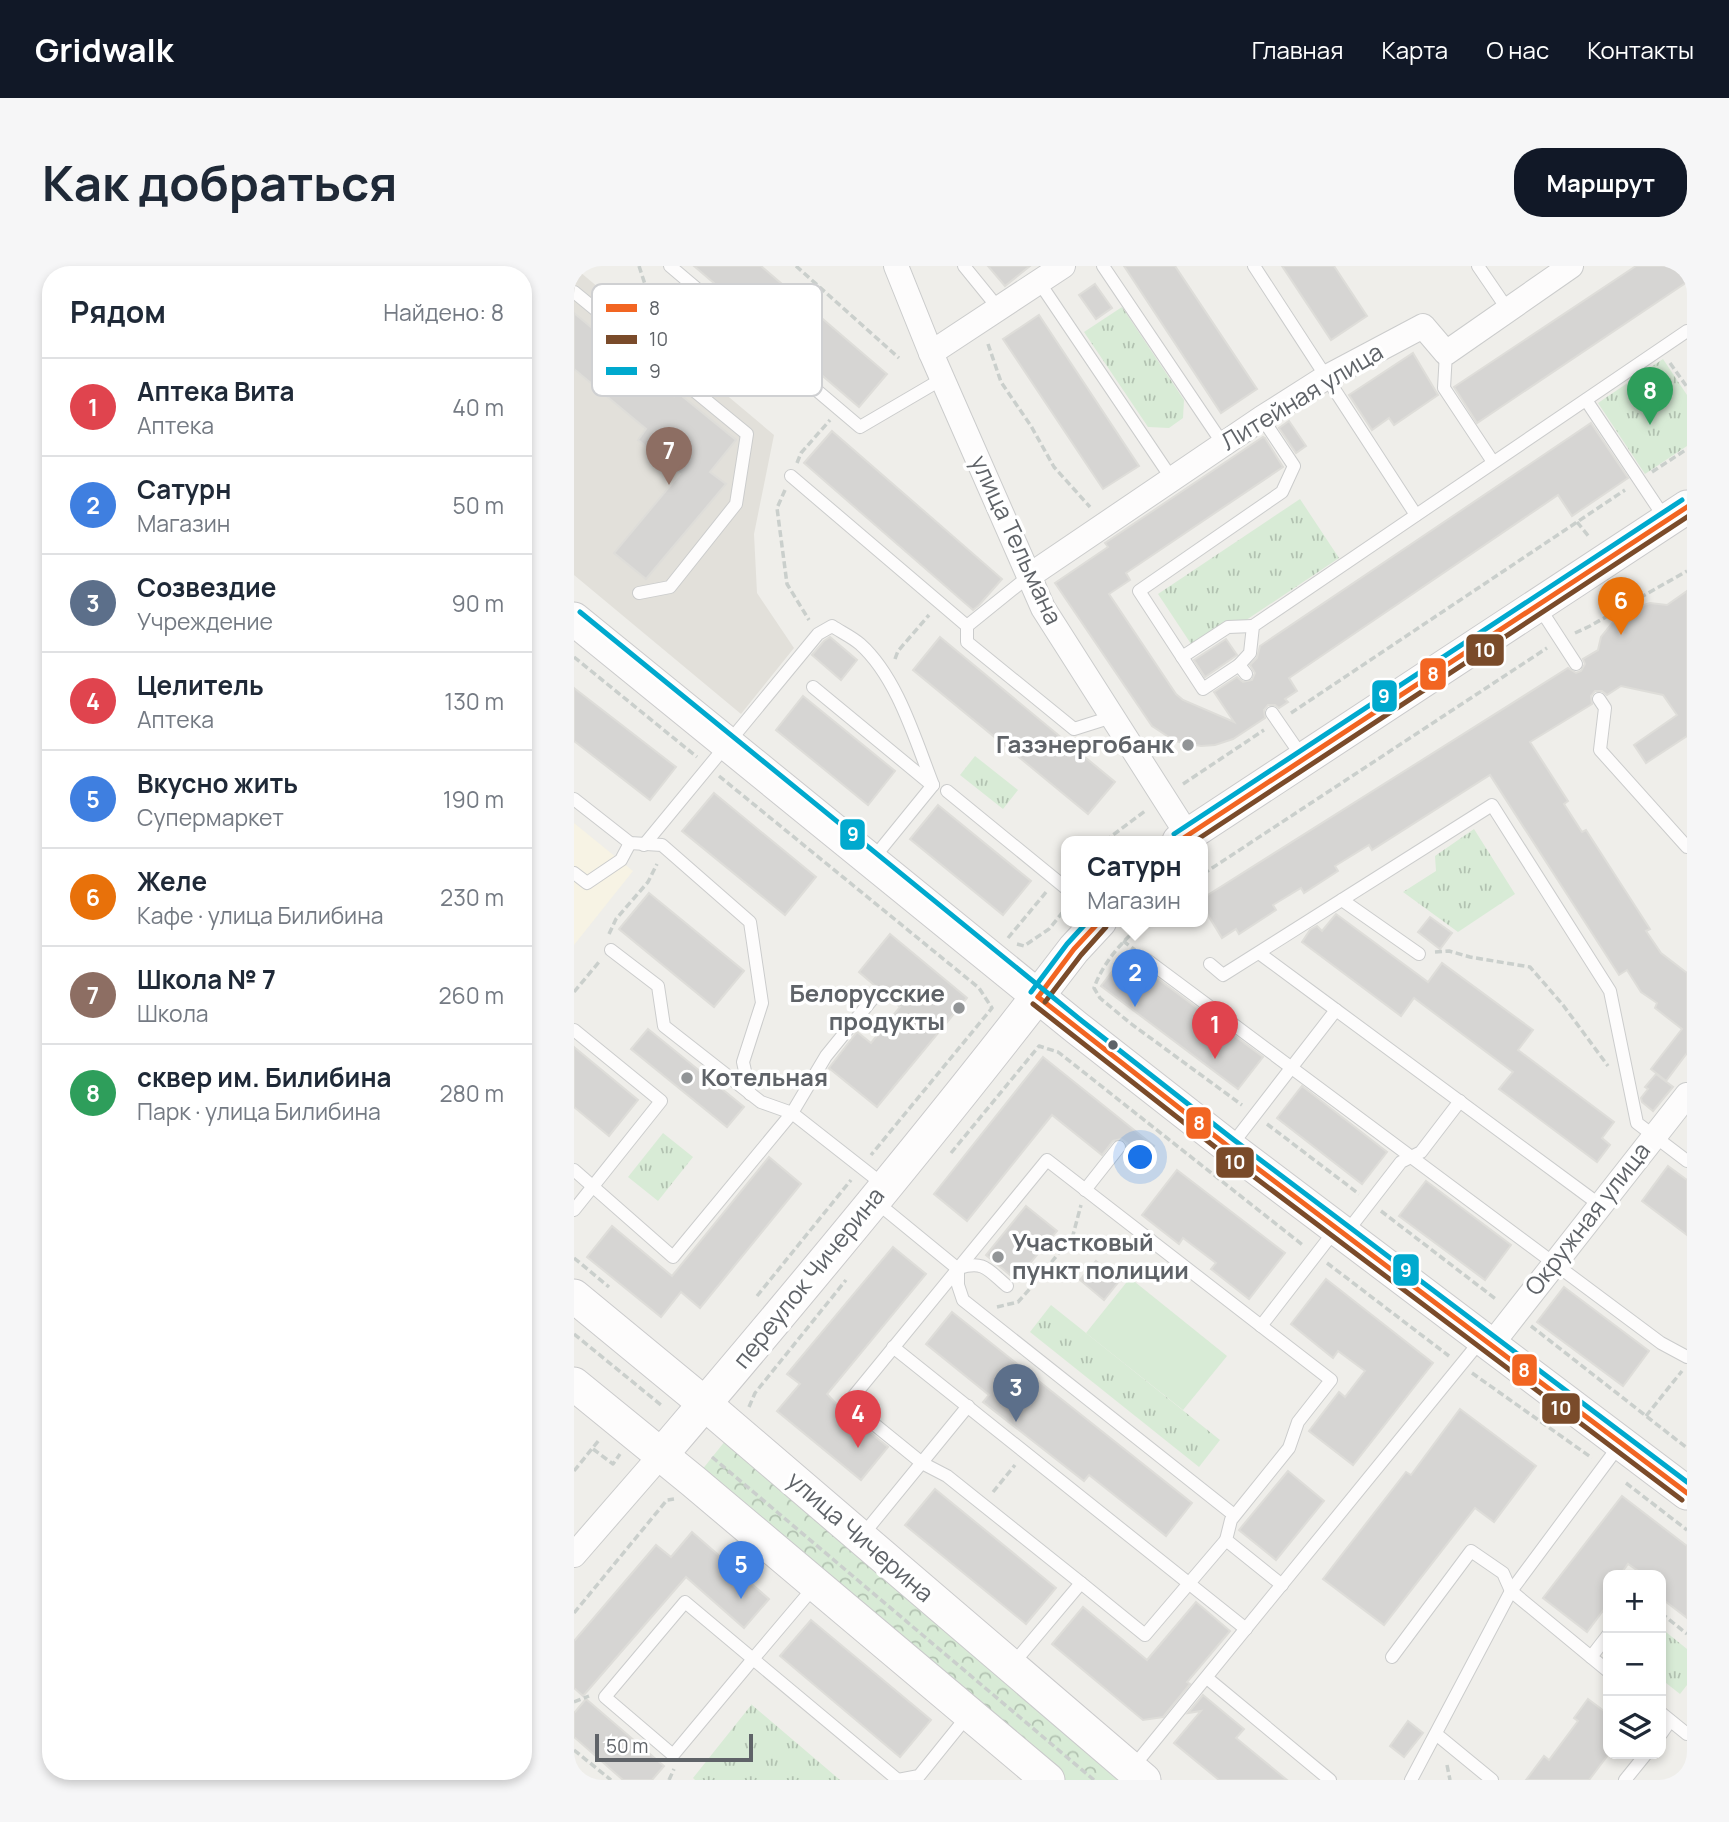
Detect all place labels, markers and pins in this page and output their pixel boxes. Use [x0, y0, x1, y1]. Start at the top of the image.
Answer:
pin: 8 [1627, 367, 1673, 425]
pin: 7 [646, 427, 692, 485]
pin: 6 [1598, 577, 1644, 635]
place label: Газэнергобанк [996, 727, 1175, 760]
marker: Газэнергобанк [1180, 737, 1196, 753]
pin: 2 [1112, 949, 1158, 1007]
place label: Белорусские продукты [789, 976, 945, 1037]
marker: Белорусские продукты [951, 1000, 967, 1016]
pin: 1 [1192, 1001, 1238, 1059]
unlabelled marker [1106, 1038, 1120, 1052]
place label: Котельная [701, 1060, 828, 1093]
marker: Котельная [679, 1070, 695, 1086]
place label: Участковый пункт полиции [1012, 1225, 1189, 1286]
marker: Участковый пункт полиции [990, 1249, 1006, 1265]
pin: 3 [993, 1364, 1039, 1422]
pin: 4 [835, 1390, 881, 1448]
pin: 5 [718, 1541, 764, 1599]

